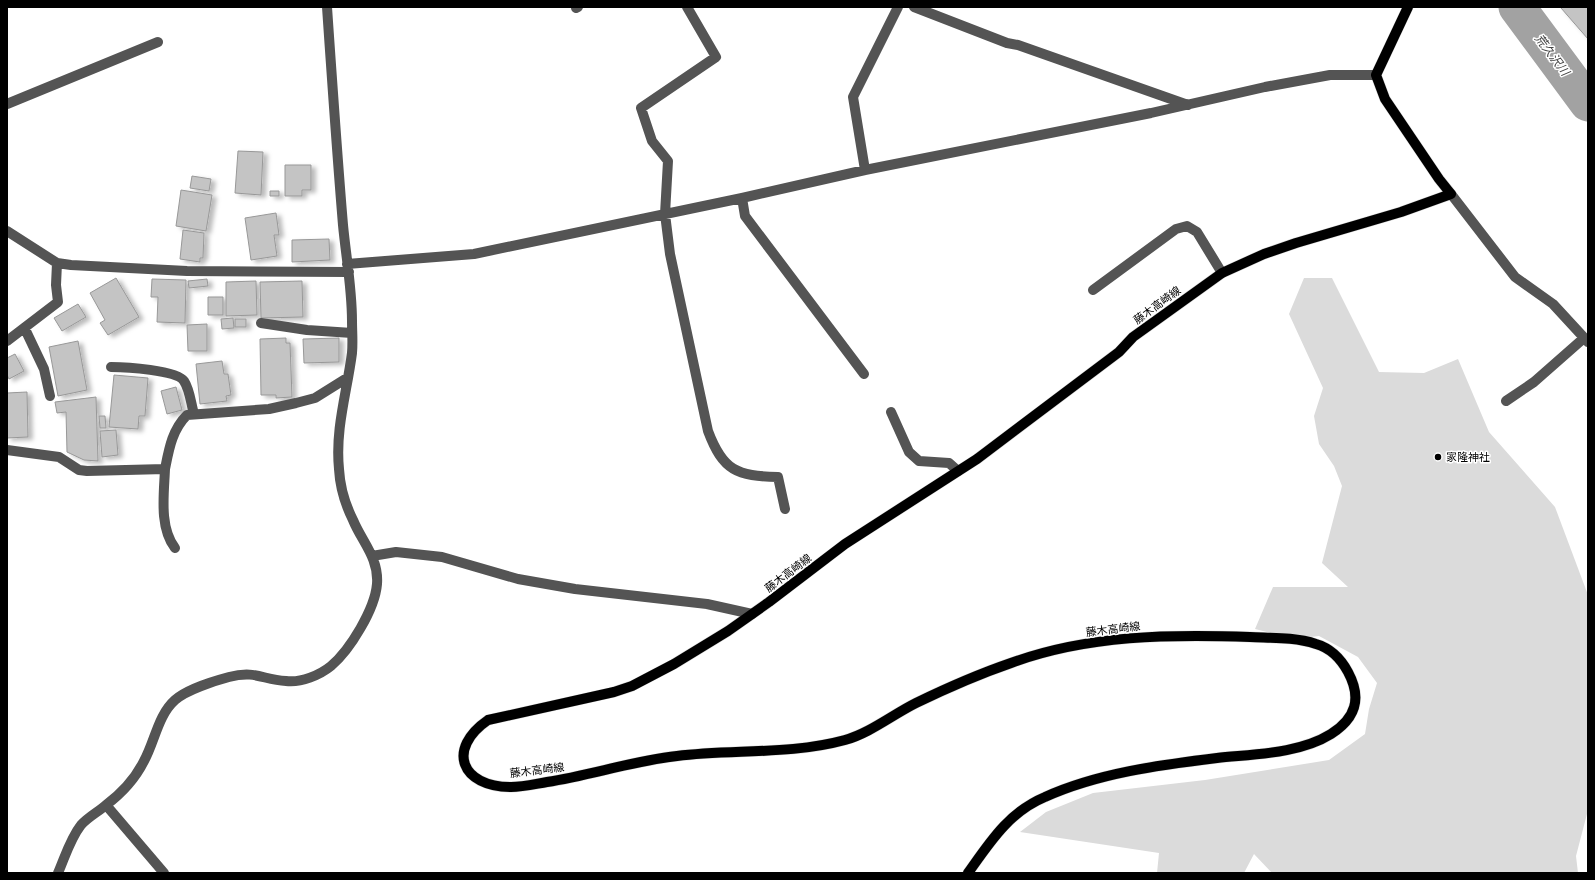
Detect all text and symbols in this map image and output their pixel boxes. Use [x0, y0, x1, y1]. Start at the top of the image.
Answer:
water label: 荒久沢川 [1532, 32, 1573, 80]
street label: 藤木高崎線 [1131, 284, 1183, 326]
place label: 家隆神社 [1446, 451, 1490, 463]
marker: 家隆神社 [1433, 452, 1443, 462]
street label: 藤木高崎線 [762, 552, 814, 594]
street label: 藤木高崎線 [1085, 620, 1141, 638]
street label: 藤木高崎線 [509, 761, 565, 779]

